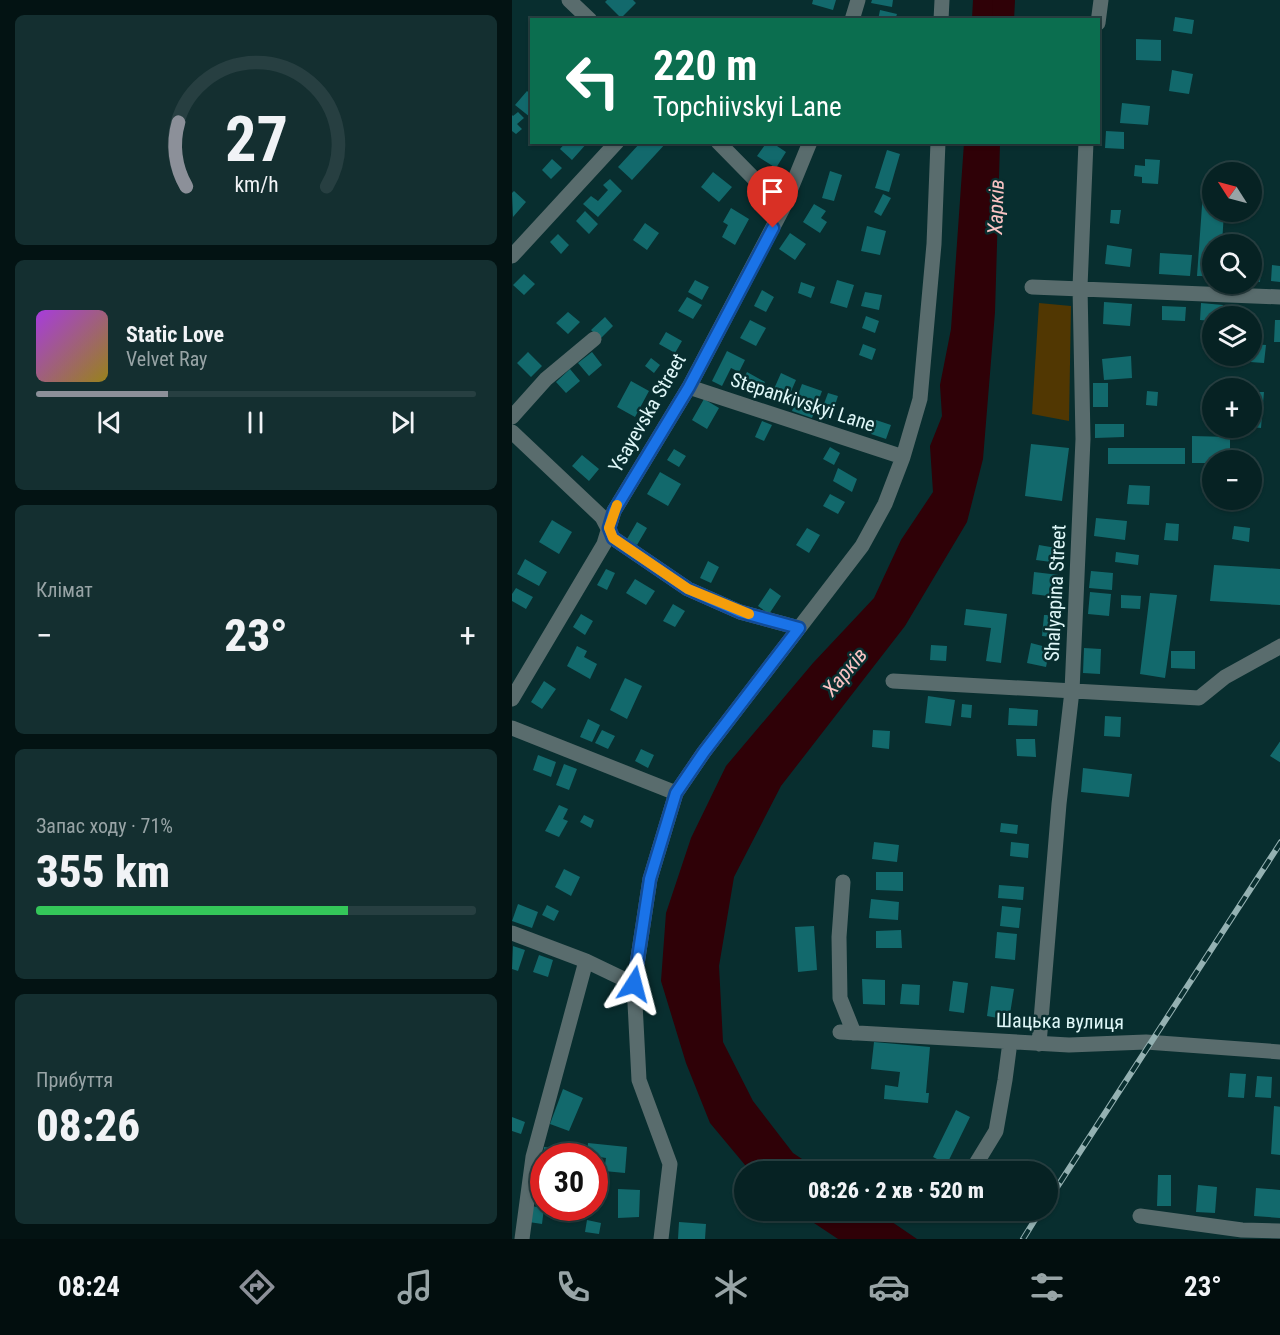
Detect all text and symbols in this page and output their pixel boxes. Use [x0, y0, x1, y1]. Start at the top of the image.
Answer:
text: 220 m [653, 41, 758, 90]
icon: left [554, 42, 632, 120]
text: Topchiivskyi Lane [653, 91, 842, 123]
text: 27 [224, 103, 288, 176]
north arrow [1202, 162, 1262, 222]
map controls [1202, 162, 1262, 510]
pin [747, 166, 798, 228]
text: km/h [234, 172, 278, 197]
icon: arrive [756, 175, 789, 208]
water label: Харків [983, 179, 1009, 236]
button: search [1202, 234, 1262, 294]
button: layers [1202, 306, 1262, 366]
text: Static Love [126, 322, 224, 347]
text: Velvet Ray [126, 347, 207, 371]
street label: Ysayevska Street [603, 349, 691, 477]
street label: Stepankivskyi Lane [728, 367, 878, 437]
button: + [1202, 378, 1262, 438]
icon: previous [93, 406, 126, 439]
icon: pause [239, 406, 272, 439]
icon: next [386, 406, 419, 439]
button: − [1202, 450, 1262, 510]
street label: Shalyapina Street [1039, 524, 1071, 662]
text: Клімат [36, 578, 93, 602]
text: 23° [224, 609, 288, 662]
text: − [36, 616, 53, 655]
text: + [460, 616, 476, 655]
water label: Харків [817, 643, 872, 702]
text: Запас ходу · 71% [36, 814, 173, 838]
text: 355 km [36, 845, 170, 898]
position arrow [602, 952, 666, 1016]
street label: Шацька вулиця [996, 1008, 1124, 1034]
text: Прибуття [36, 1068, 113, 1092]
text: 08:26 [36, 1099, 140, 1152]
speed limit sign: 30 [530, 1143, 608, 1221]
text: 08:26 · 2 хв · 520 m [808, 1178, 984, 1203]
icon: directions [236, 1266, 278, 1308]
icon: music [394, 1266, 436, 1308]
icon: phone [552, 1266, 594, 1308]
icon: climate [710, 1266, 752, 1308]
icon: car [868, 1266, 910, 1308]
icon: filters [1026, 1266, 1068, 1308]
text: 08:24 [58, 1271, 120, 1303]
text: 23° [1184, 1271, 1222, 1303]

